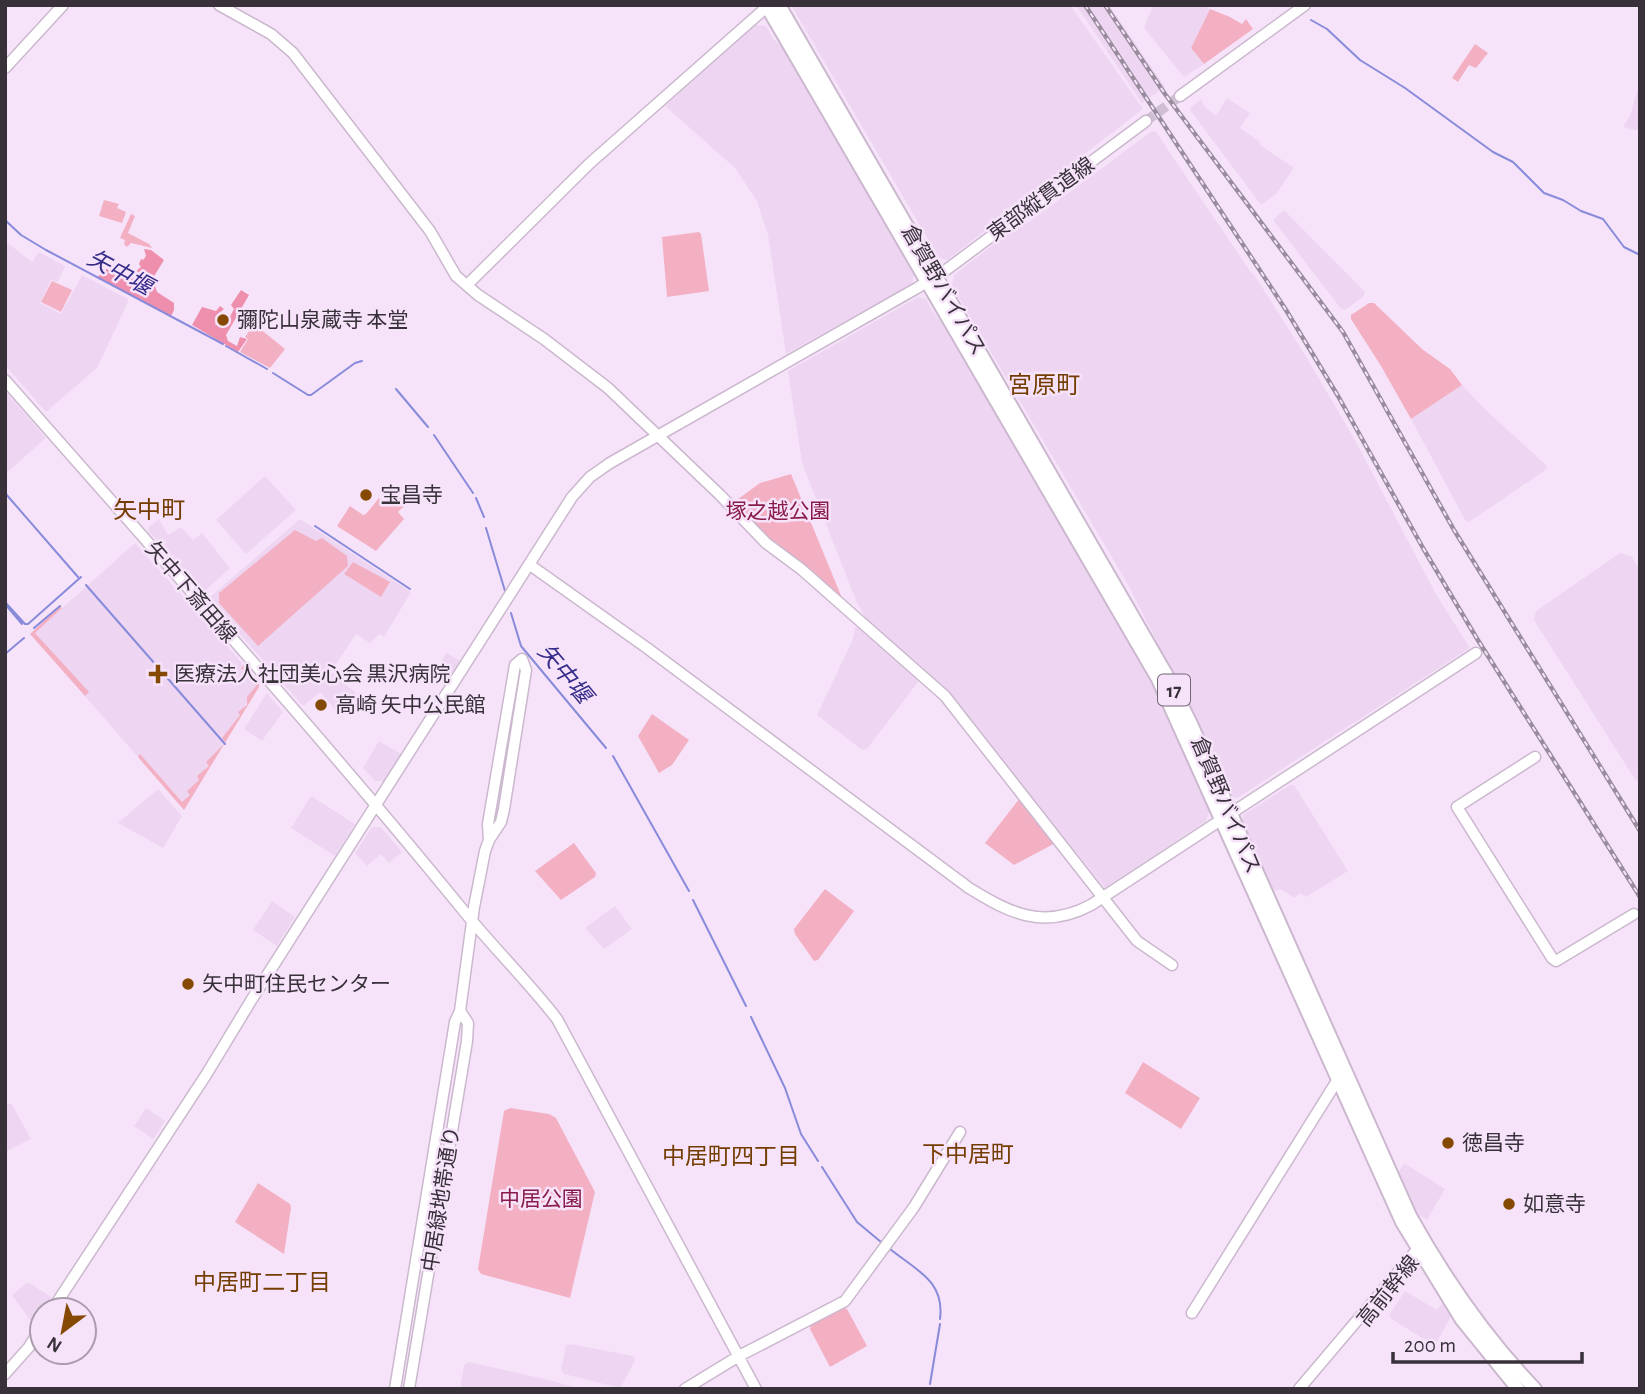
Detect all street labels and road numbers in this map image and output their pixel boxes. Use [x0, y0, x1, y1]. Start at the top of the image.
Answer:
street label: 東部縦貫道線 [984, 153, 1098, 245]
street label: 倉賀野バイパス [898, 221, 990, 359]
street label: 矢中下斎田線 [141, 537, 241, 647]
road number: 17 [1158, 674, 1190, 706]
street label: 倉賀野バイパス [1187, 733, 1265, 877]
street label: 中居緑地帯通り [419, 1125, 463, 1273]
street label: 高前幹線 [1353, 1251, 1423, 1331]

